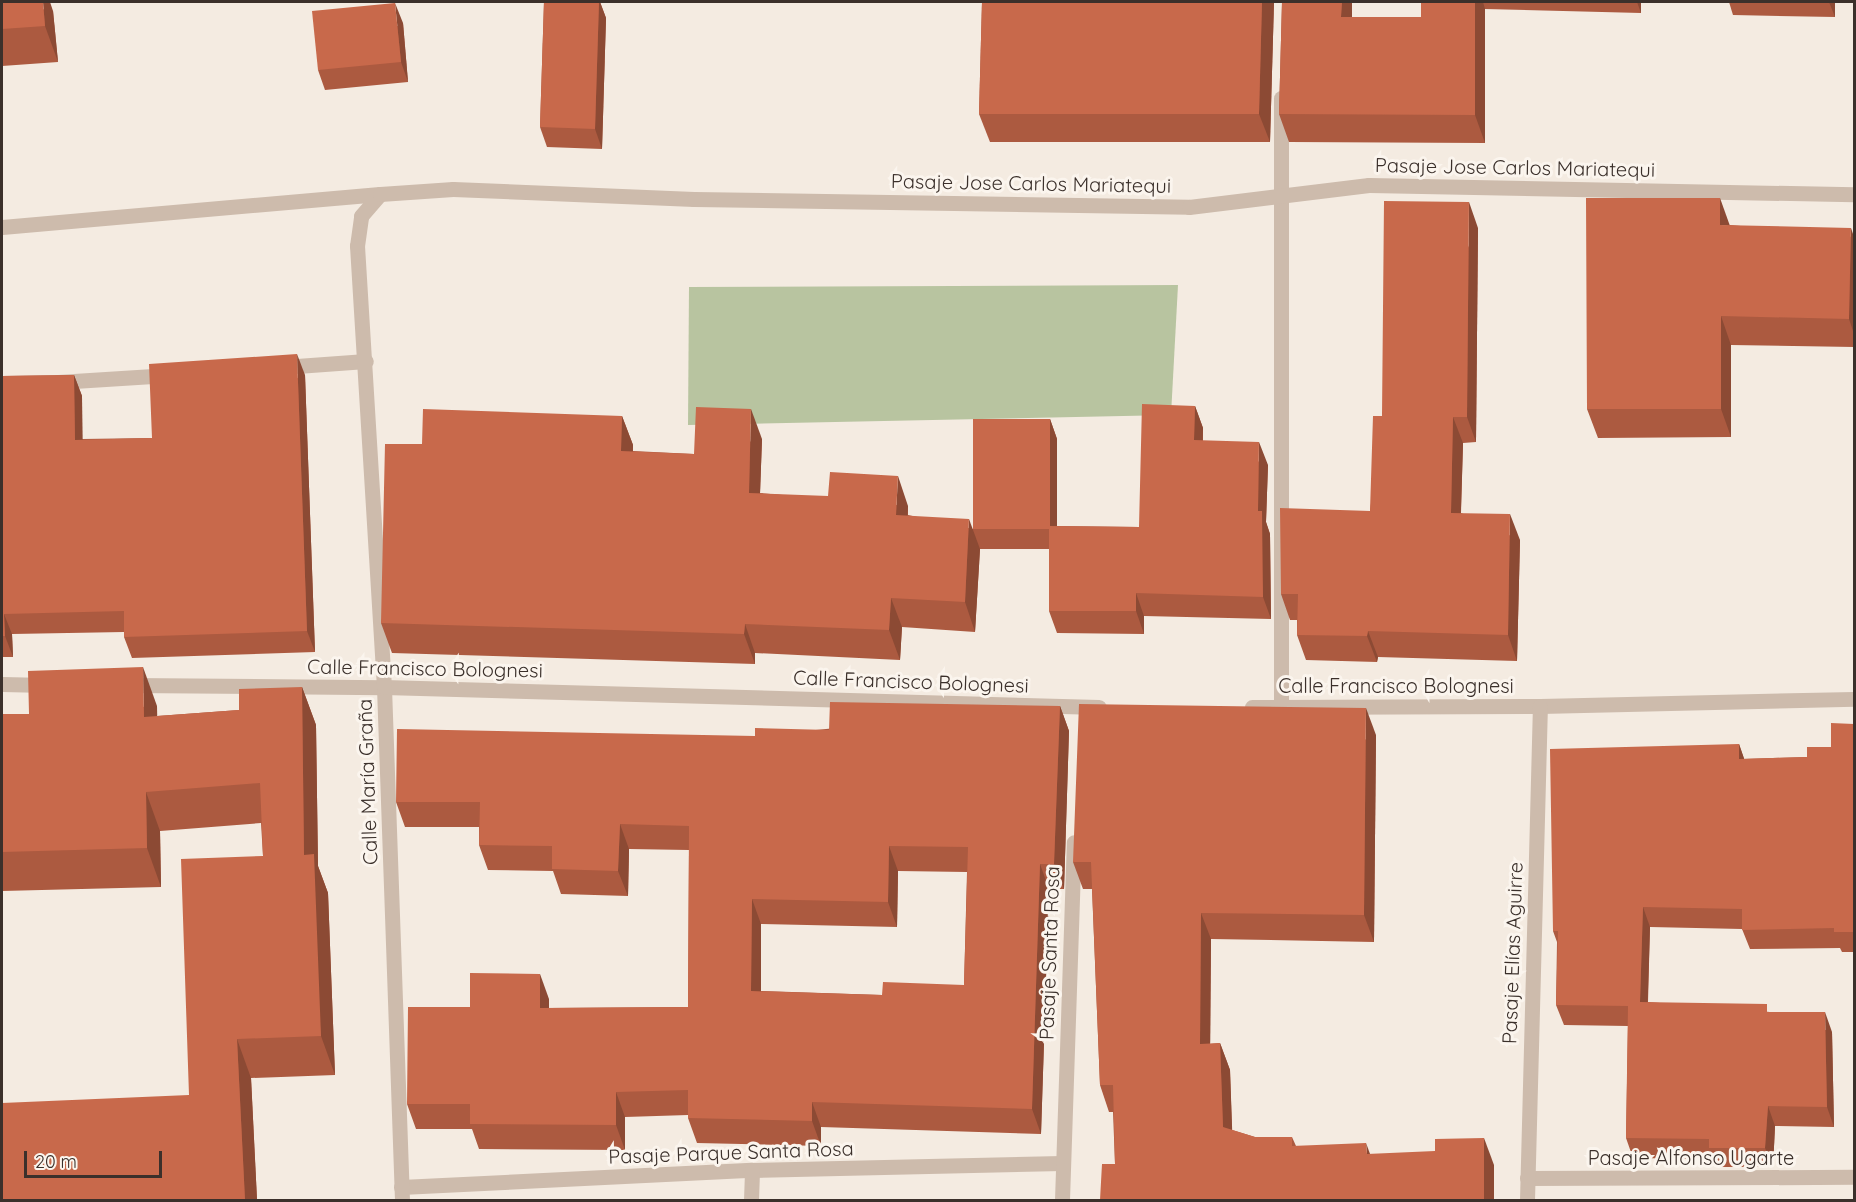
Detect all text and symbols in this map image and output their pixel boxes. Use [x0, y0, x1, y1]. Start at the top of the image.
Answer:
street label: Pasaje Jose Carlos Mariatequi [1375, 153, 1655, 181]
street label: Pasaje Jose Carlos Mariatequi [891, 169, 1171, 197]
street label: Calle Francisco Bolognesi [307, 654, 543, 682]
street label: Calle Francisco Bolognesi [793, 665, 1029, 697]
street label: Calle Francisco Bolognesi [1278, 673, 1514, 697]
street label: Calle María Graña [352, 698, 382, 866]
street label: Pasaje Elías Aguirre [1497, 862, 1527, 1044]
street label: Pasaje Santa Rosa [1034, 866, 1064, 1040]
street label: Pasaje Parque Santa Rosa [608, 1136, 854, 1168]
scale bar [27, 1139, 165, 1177]
street label: Pasaje Alfonso Ugarte [1588, 1145, 1794, 1169]
text: 20 m [35, 1150, 77, 1173]

